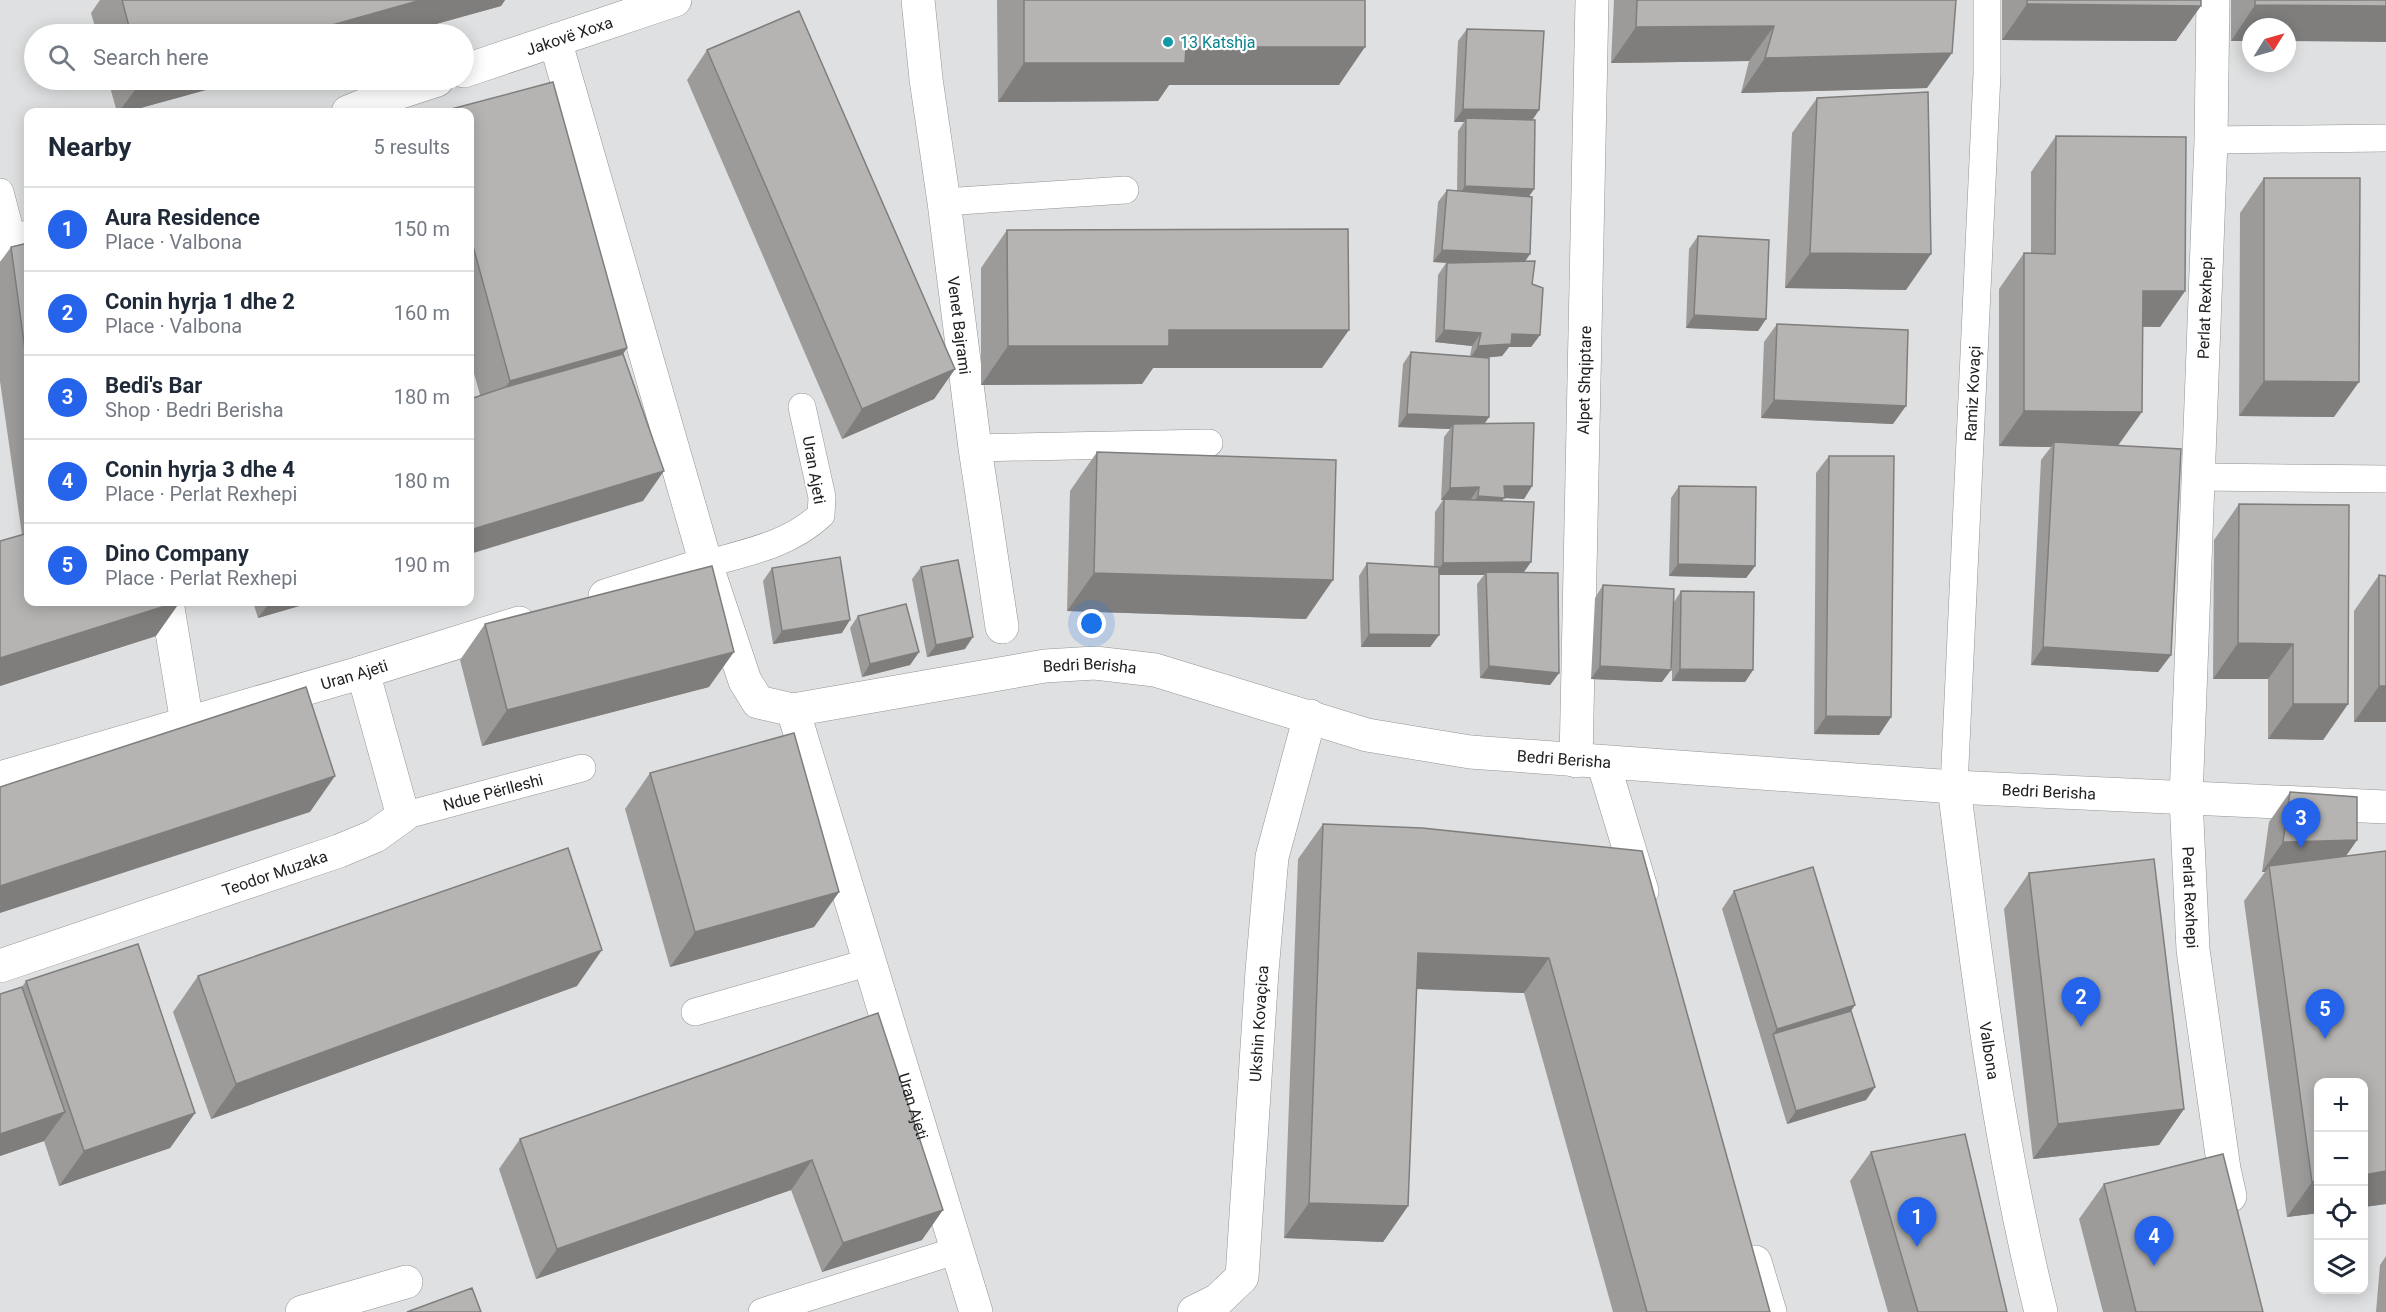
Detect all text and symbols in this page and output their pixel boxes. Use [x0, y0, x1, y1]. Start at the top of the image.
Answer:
street label: Jakovë Xoxa [523, 12, 615, 59]
north arrow [2242, 18, 2296, 72]
search box [24, 24, 474, 90]
place label: 13 Katshja [1180, 33, 1256, 52]
marker: 13 Katshja [1161, 35, 1175, 49]
icon: search [45, 41, 78, 74]
text: Search here [93, 45, 209, 70]
text: Nearby [48, 132, 131, 162]
text: 5 results [374, 135, 450, 159]
text: Aura Residence [105, 205, 260, 230]
text: 1 [62, 217, 73, 241]
text: 150 m [394, 217, 450, 241]
text: Place · Valbona [105, 230, 242, 254]
street label: Perlat Rexhepi [2194, 257, 2216, 359]
street label: Venet Bajrami [944, 275, 975, 376]
text: Conin hyrja 1 dhe 2 [105, 289, 295, 314]
text: 2 [62, 301, 73, 325]
text: 160 m [394, 301, 450, 325]
text: Place · Valbona [105, 314, 242, 338]
street label: Alpet Shqiptare [1573, 325, 1595, 435]
street label: Ramiz Kovaçi [1961, 345, 1984, 442]
text: Bedi's Bar [105, 373, 202, 398]
text: 3 [62, 385, 73, 409]
text: 180 m [394, 385, 450, 409]
text: Shop · Bedri Berisha [105, 398, 284, 422]
street label: Uran Ajeti [799, 434, 829, 506]
text: Conin hyrja 3 dhe 4 [105, 457, 295, 482]
text: 4 [62, 469, 73, 493]
text: 180 m [394, 469, 450, 493]
text: Place · Perlat Rexhepi [105, 482, 297, 506]
text: Dino Company [105, 541, 249, 566]
text: 5 [62, 553, 73, 577]
text: 190 m [394, 553, 450, 577]
text: Place · Perlat Rexhepi [105, 566, 297, 590]
your location [1077, 609, 1106, 638]
street label: Bedri Berisha [1042, 653, 1138, 677]
street label: Uran Ajeti [318, 655, 390, 693]
street label: Bedri Berisha [1516, 746, 1612, 772]
street label: Ndue Përlleshi [441, 769, 545, 814]
street label: Bedri Berisha [2001, 780, 2096, 803]
pin: 3 [2282, 798, 2320, 848]
street label: Teodor Muzaka [219, 846, 330, 900]
street label: Perlat Rexhepi [2179, 846, 2202, 949]
street label: Ukshin Kovaçica [1245, 965, 1272, 1083]
pin: 2 [2062, 978, 2100, 1027]
pin: 5 [2306, 990, 2344, 1039]
street label: Valbona [1976, 1020, 2003, 1081]
street label: Uran Ajeti [894, 1070, 933, 1142]
map controls [2314, 1078, 2368, 1294]
button: + [2314, 1078, 2368, 1132]
button: − [2314, 1132, 2368, 1186]
button: locate [2314, 1186, 2368, 1240]
pin: 1 [1898, 1198, 1936, 1247]
pin: 4 [2134, 1216, 2174, 1266]
button: layers [2314, 1240, 2368, 1294]

